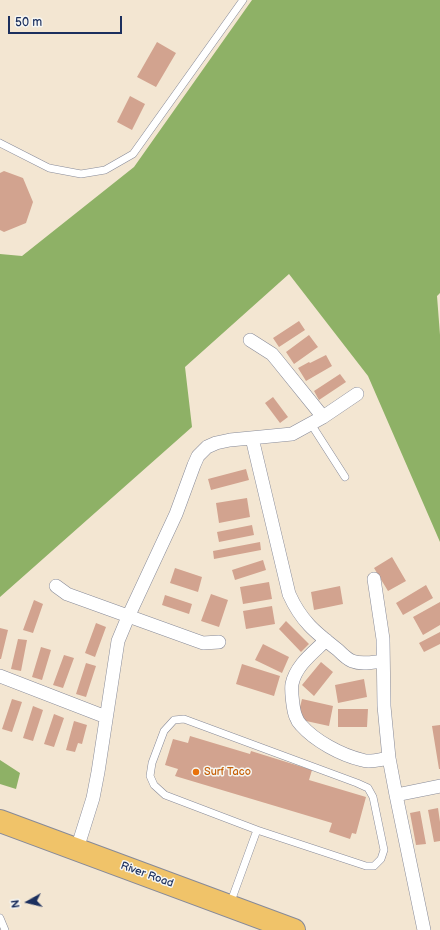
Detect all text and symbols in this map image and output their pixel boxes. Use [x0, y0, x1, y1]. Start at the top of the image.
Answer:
scale bar [10, 8, 124, 34]
text: 50 m [15, 15, 42, 30]
place label: Surf Taco [204, 765, 251, 779]
marker: Surf Taco [191, 767, 201, 777]
street label: River Road [119, 859, 175, 891]
north arrow [8, 882, 48, 922]
text: N [9, 899, 23, 909]

